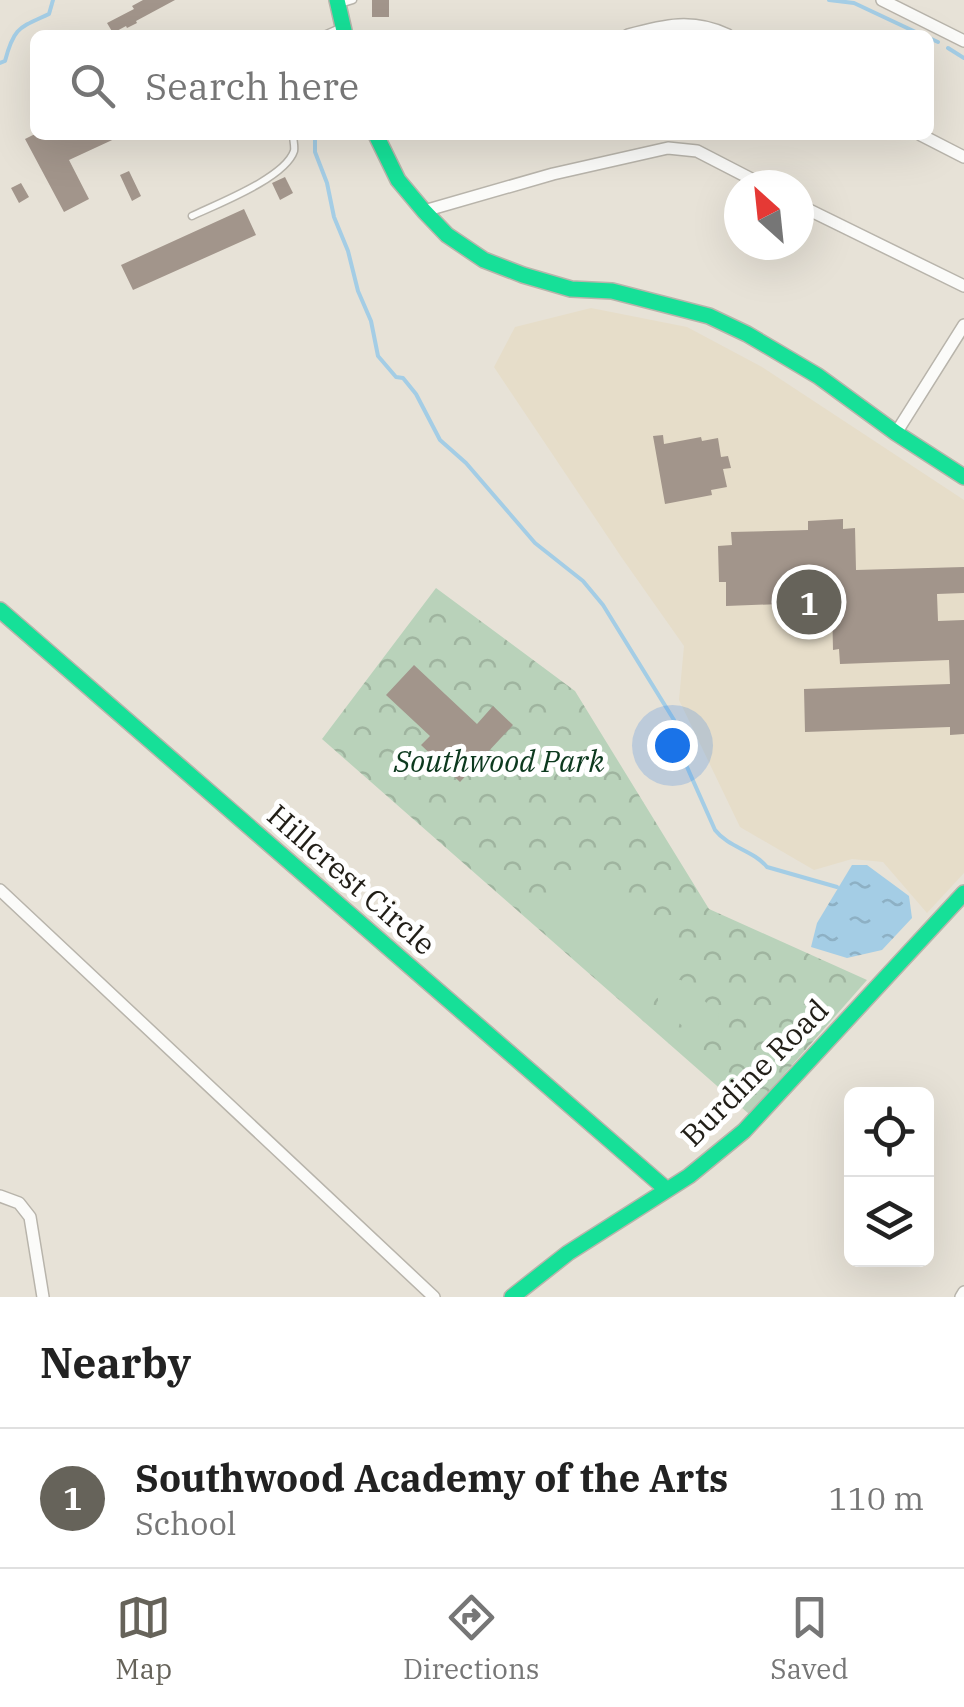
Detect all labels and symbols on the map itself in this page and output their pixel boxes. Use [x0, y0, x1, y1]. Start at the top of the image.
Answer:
north arrow [724, 170, 814, 260]
pin: 1 [776, 564, 842, 640]
your location [647, 720, 698, 771]
park label: Southwood Park [393, 741, 604, 780]
street label: Hillcrest Circle [260, 795, 444, 963]
street label: Burdine Road [672, 990, 836, 1154]

